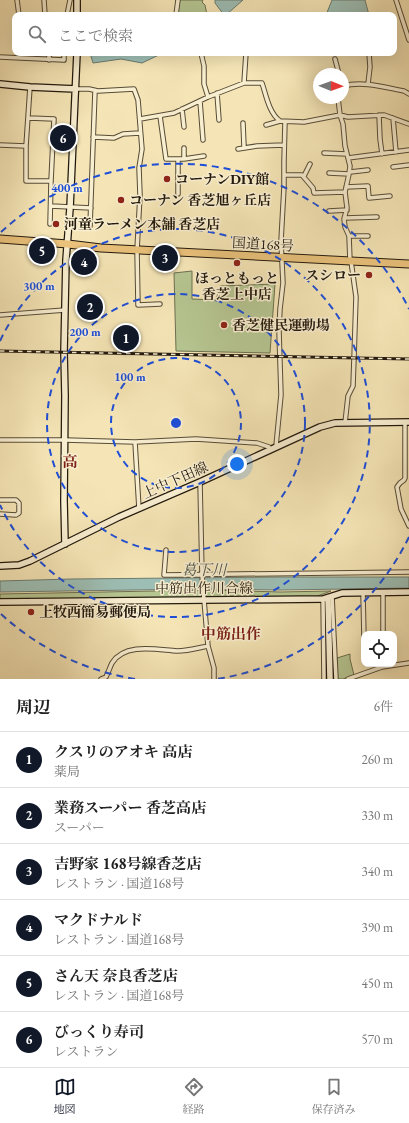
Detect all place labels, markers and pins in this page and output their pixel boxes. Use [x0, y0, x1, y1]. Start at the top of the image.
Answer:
pin: 6 [50, 123, 76, 153]
place label: コーナンDIY館 [175, 170, 269, 188]
marker: コーナンDIY館 [162, 174, 172, 184]
place label: コーナン 香芝旭ヶ丘店 [129, 191, 272, 209]
marker: コーナン 香芝旭ヶ丘店 [116, 195, 126, 205]
place label: 河童ラーメン本舗 香芝店 [64, 215, 221, 233]
marker: 河童ラーメン本舗 香芝店 [51, 219, 61, 229]
pin: 5 [29, 236, 55, 266]
pin: 3 [152, 243, 178, 273]
pin: 4 [71, 247, 97, 277]
marker: ほっともっと 香芝上中店 [232, 258, 242, 268]
place label: スシロー [305, 266, 361, 284]
place label: ほっともっと 香芝上中店 [195, 269, 279, 303]
marker: スシロー [364, 270, 374, 280]
pin: 2 [77, 292, 103, 322]
place label: 香芝健民運動場 [232, 316, 330, 334]
marker: 香芝健民運動場 [219, 320, 229, 330]
pin: 1 [113, 323, 139, 353]
centre of rings [169, 416, 183, 430]
place label: 上牧西簡易郵便局 [39, 603, 151, 621]
marker: 上牧西簡易郵便局 [26, 607, 36, 617]

